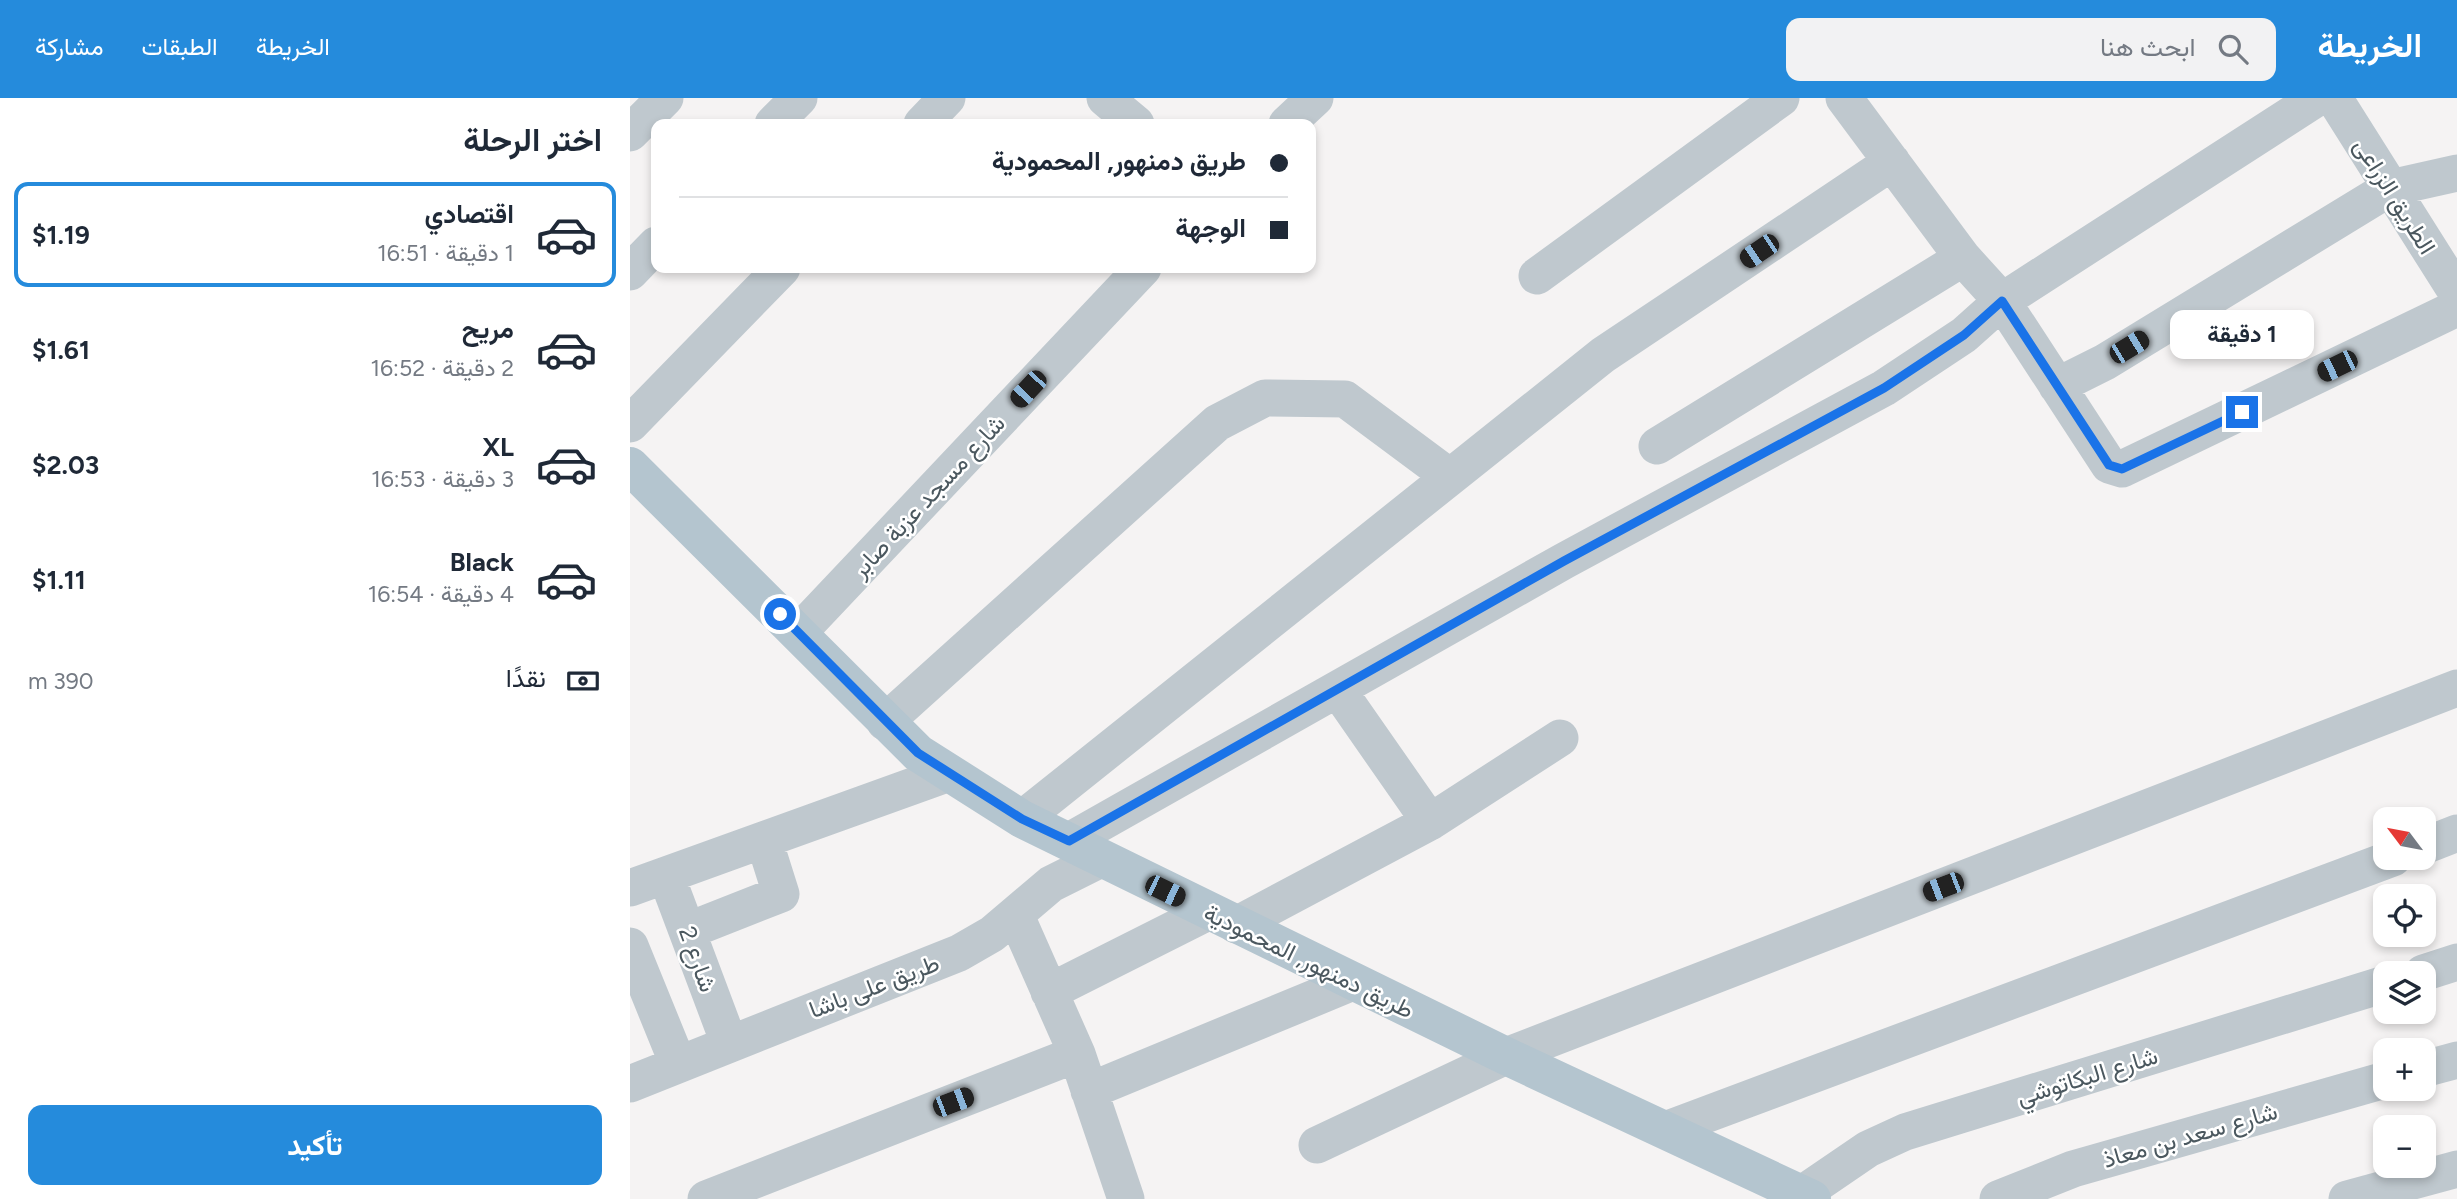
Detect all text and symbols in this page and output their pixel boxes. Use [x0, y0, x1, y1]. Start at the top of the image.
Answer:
search box [1786, 18, 2276, 81]
text: الخريطة [2318, 26, 2422, 65]
icon: search [2214, 30, 2252, 68]
text: ابحث هنا [2100, 31, 2196, 63]
text: مشاركة [35, 32, 103, 61]
text: الطبقات [141, 32, 218, 61]
text: الخريطة [256, 32, 330, 61]
text: اختر الرحلة [463, 121, 602, 159]
street label: الطريق الزراعى [2347, 133, 2442, 260]
text: طريق دمنهور, المحمودية [992, 145, 1246, 177]
text: اقتصادي [425, 198, 514, 230]
icon: car [535, 203, 598, 266]
text: الوجهة [1175, 212, 1246, 244]
text: $1.19 [32, 219, 90, 251]
car [1736, 231, 1783, 271]
text: 1 دقيقة · 16:51 [377, 239, 514, 267]
callout: 1 دقيقة [2170, 310, 2314, 360]
text: مريح [462, 313, 514, 345]
icon: car [535, 318, 598, 381]
text: 1 دقيقة [2207, 320, 2277, 348]
car [2106, 327, 2153, 367]
text: $1.61 [32, 334, 90, 366]
car [2314, 347, 2361, 385]
text: 2 دقيقة · 16:52 [371, 354, 514, 382]
car [1006, 366, 1051, 412]
route end [2226, 396, 2258, 428]
street label: شارع مسجد عزبة صابر [845, 409, 1012, 585]
text: XL [482, 431, 514, 463]
icon: car [535, 433, 598, 496]
text: $2.03 [32, 449, 99, 481]
text: 3 دقيقة · 16:53 [371, 465, 514, 493]
text: Black [450, 546, 514, 578]
icon: car [535, 548, 598, 611]
text: $1.11 [32, 564, 86, 596]
text: 4 دقيقة · 16:54 [368, 580, 514, 608]
route start [764, 598, 796, 630]
text: نقدًا [506, 662, 546, 694]
icon: cash [564, 662, 602, 700]
text: 390 m [28, 667, 94, 695]
north arrow [2373, 807, 2436, 870]
map controls [2373, 807, 2436, 1178]
car [1920, 870, 1967, 904]
car [1142, 872, 1189, 910]
button: locate [2373, 884, 2436, 947]
street label: طريق دمنهور, المحمودية [1199, 898, 1419, 1025]
street label: شارع 2 [671, 922, 723, 996]
street label: طريق على باشا [805, 948, 944, 1025]
button: layers [2373, 961, 2436, 1024]
button: + [2373, 1038, 2436, 1101]
street label: شارع البكاتوشي [2013, 1041, 2163, 1116]
car [930, 1085, 977, 1119]
street label: شارع سعد بن معاذ [2099, 1096, 2281, 1176]
button: تأكيد [28, 1105, 602, 1185]
button: − [2373, 1115, 2436, 1178]

